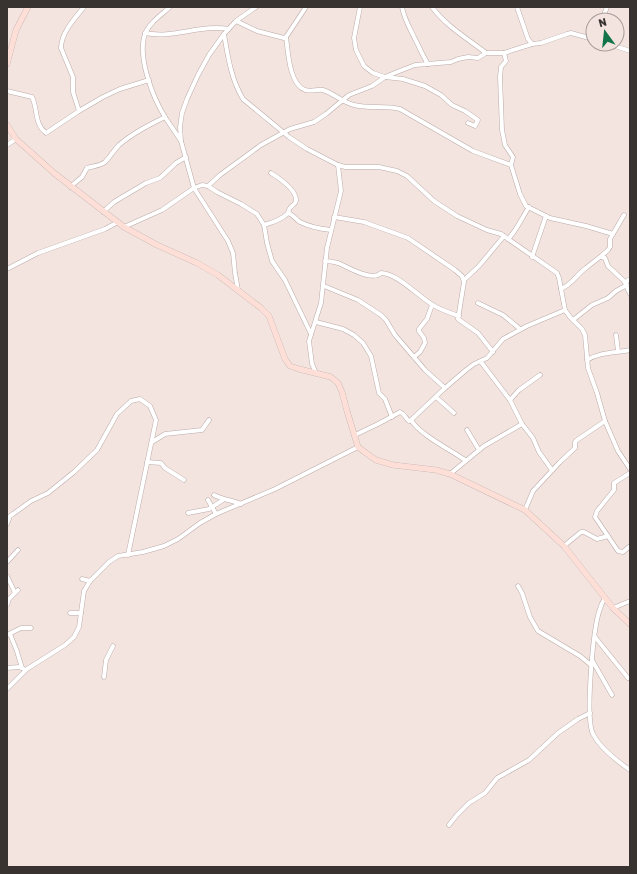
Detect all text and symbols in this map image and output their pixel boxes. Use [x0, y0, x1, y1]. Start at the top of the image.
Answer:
north arrow [585, 12, 625, 52]
text: N [597, 15, 608, 30]

